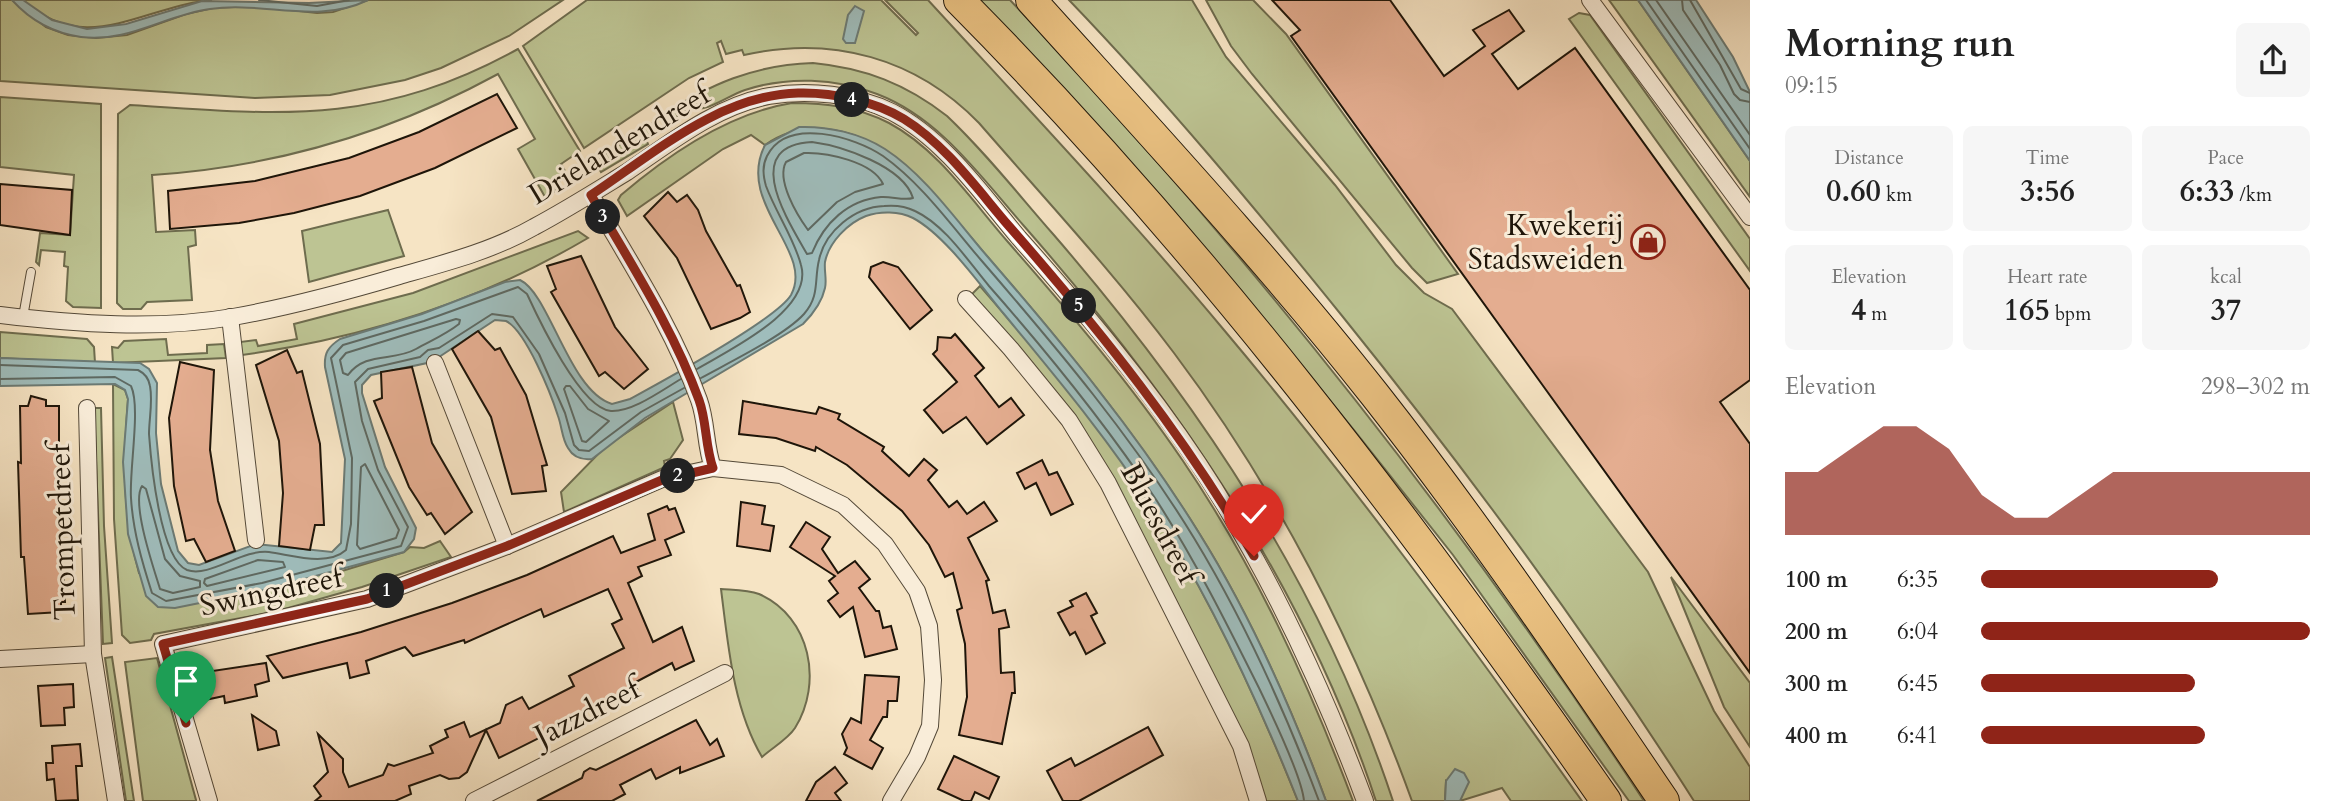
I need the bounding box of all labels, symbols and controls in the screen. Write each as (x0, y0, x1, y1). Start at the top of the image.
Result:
text: Morning run (1785, 18, 2015, 70)
button: share (2236, 23, 2310, 97)
text: 09:15 (1785, 70, 1838, 101)
street label: Drielandendreef (521, 72, 722, 215)
pin: 4 (834, 82, 870, 118)
text: 4 (847, 86, 856, 112)
text: Distance (1834, 145, 1904, 171)
text: Time (2026, 145, 2069, 171)
text: Pace (2207, 145, 2244, 171)
text: 0.60 (1826, 171, 1881, 212)
text: 3:56 (2020, 171, 2075, 212)
text: 6:33 (2180, 171, 2234, 212)
text: km (1881, 182, 1912, 208)
text: /km (2234, 182, 2272, 208)
pin: 3 (586, 200, 620, 234)
text: 3 (598, 203, 607, 229)
place label: Kwekerij Stadsweiden (1468, 205, 1624, 280)
shop icon: Kwekerij Stadsweiden (1629, 223, 1667, 261)
text: Elevation (1831, 264, 1907, 290)
text: Heart rate (2007, 264, 2088, 290)
text: kcal (2210, 264, 2242, 290)
pin: 5 (1062, 288, 1096, 324)
text: 4 (1851, 290, 1866, 331)
text: 165 (2004, 290, 2050, 331)
text: 37 (2210, 290, 2241, 331)
text: 5 (1074, 292, 1083, 318)
text: m (1866, 301, 1887, 327)
text: bpm (2050, 301, 2091, 327)
text: Elevation (1785, 371, 1876, 402)
text: 298–302 m (2201, 371, 2310, 402)
street label: Trompetdreef (39, 438, 86, 621)
street label: Bluesdreef (1111, 456, 1211, 595)
pin: 2 (660, 458, 696, 494)
text: 2 (673, 462, 682, 488)
pin (1224, 484, 1284, 556)
icon: check (1235, 495, 1273, 533)
street label: Swingdreef (196, 555, 351, 627)
text: 100 m (1785, 564, 1848, 595)
text: 6:35 (1897, 564, 1938, 595)
pin: 1 (370, 574, 404, 608)
text: 1 (382, 577, 391, 603)
text: 200 m (1785, 616, 1848, 647)
text: 6:04 (1897, 616, 1938, 647)
pin (156, 651, 216, 723)
icon: arrive (167, 662, 205, 700)
street label: Jazzdreef (524, 666, 651, 758)
text: 300 m (1785, 668, 1848, 699)
text: 6:45 (1897, 668, 1938, 699)
text: 400 m (1785, 720, 1848, 751)
text: 6:41 (1897, 720, 1938, 751)

